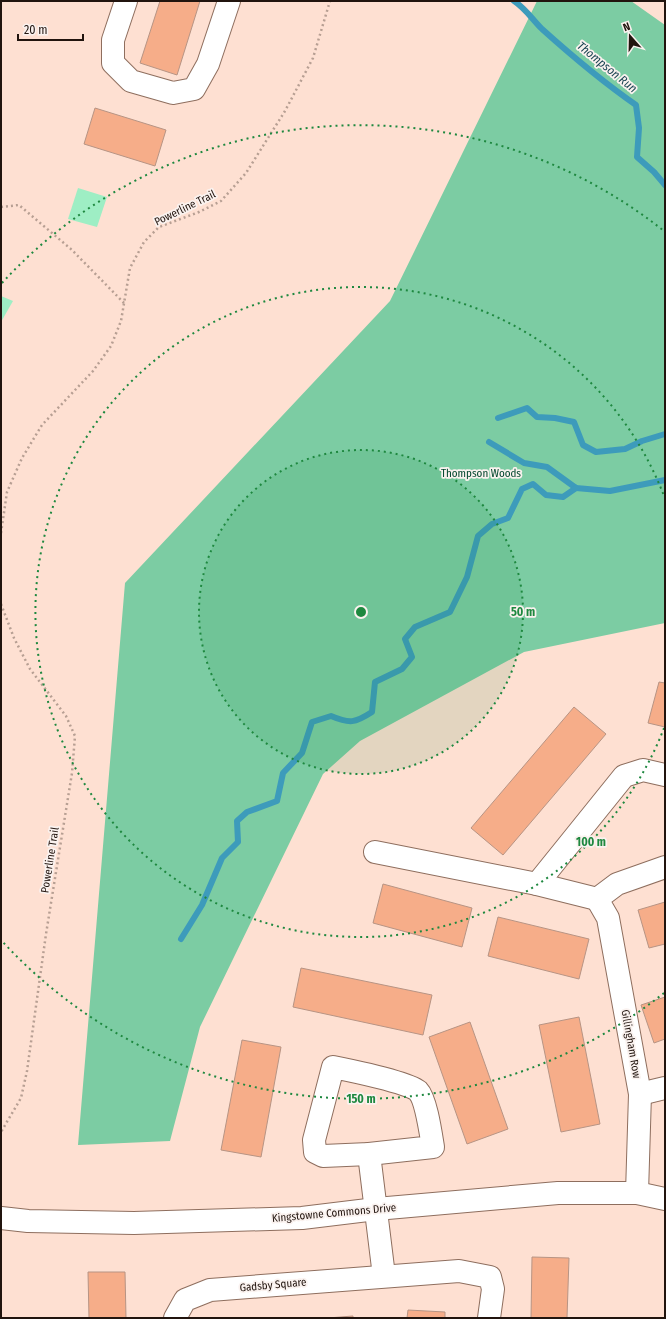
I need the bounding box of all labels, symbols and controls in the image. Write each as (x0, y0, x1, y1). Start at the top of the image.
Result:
scale bar (18, 16, 83, 42)
north arrow (610, 16, 650, 56)
text: N (621, 20, 632, 34)
text: 20 m (24, 23, 48, 37)
water label: Thompson Run (574, 39, 640, 95)
street label: Powerline Trail (152, 188, 218, 228)
park label: Thompson Woods (441, 467, 521, 480)
centre of rings (354, 605, 368, 619)
text: 50 m (511, 605, 535, 619)
street label: Powerline Trail (38, 826, 62, 894)
text: 100 m (576, 835, 606, 849)
street label: Gillingham Row (619, 1009, 643, 1079)
text: 150 m (346, 1092, 376, 1106)
street label: Kingstowne Commons Drive (271, 1201, 397, 1225)
street label: Gadsby Square (239, 1276, 307, 1294)

